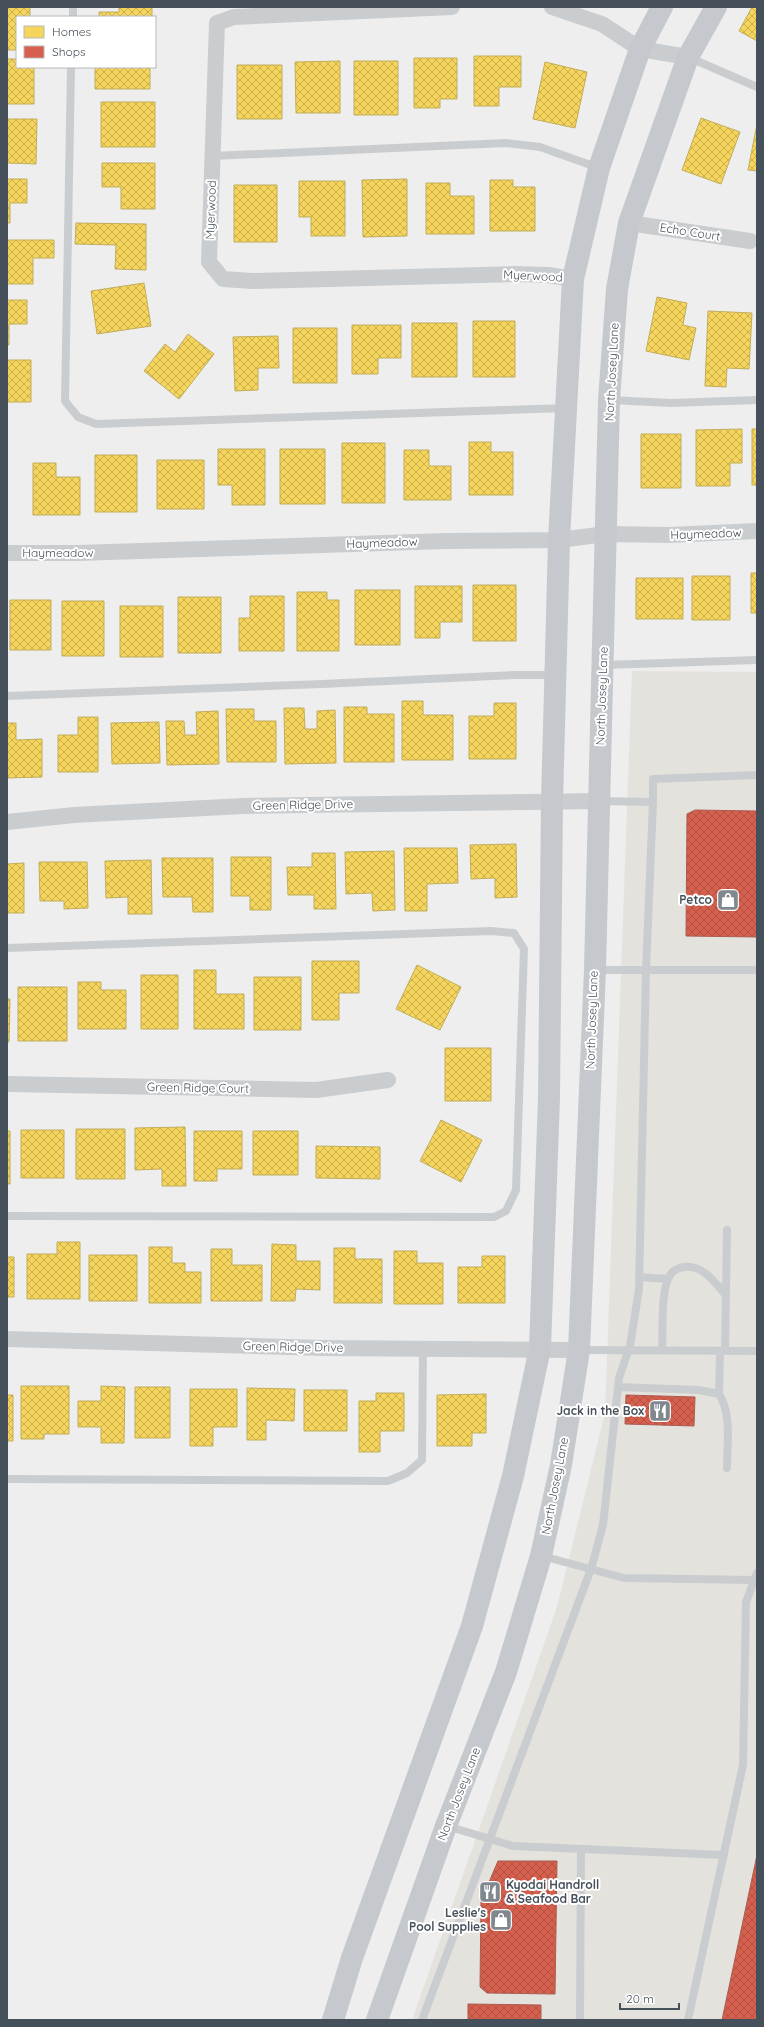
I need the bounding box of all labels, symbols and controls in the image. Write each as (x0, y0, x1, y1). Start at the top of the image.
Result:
legend (16, 16, 156, 68)
text: Homes (52, 24, 92, 39)
text: Shops (52, 44, 86, 59)
street label: Myerwood (202, 180, 219, 240)
street label: Echo Court (659, 219, 721, 244)
street label: Myerwood (503, 266, 563, 285)
street label: North Josey Lane (601, 322, 622, 422)
street label: Haymeadow (670, 525, 742, 542)
street label: Haymeadow (346, 534, 418, 551)
street label: Haymeadow (22, 545, 94, 560)
street label: North Josey Lane (592, 646, 611, 746)
street label: Green Ridge Drive (253, 796, 354, 813)
shop icon: Petco (715, 887, 741, 913)
place label: Petco (679, 892, 713, 907)
street label: North Josey Lane (582, 970, 601, 1070)
street label: Green Ridge Court (147, 1079, 249, 1096)
street label: Green Ridge Drive (243, 1338, 344, 1355)
restaurant icon: Jack in the Box (647, 1398, 673, 1424)
place label: Jack in the Box (557, 1403, 644, 1418)
street label: North Josey Lane (538, 1436, 571, 1536)
street label: North Josey Lane (434, 1745, 483, 1843)
place label: Kyodai Handroll & Seafood Bar (506, 1877, 599, 1906)
restaurant icon: Kyodai Handroll & Seafood Bar (477, 1879, 503, 1905)
place label: Leslie's Pool Supplies (409, 1905, 486, 1934)
shop icon: Leslie's Pool Supplies (488, 1907, 514, 1933)
scale bar (620, 1985, 679, 2011)
text: 20 m (626, 1991, 654, 2006)

